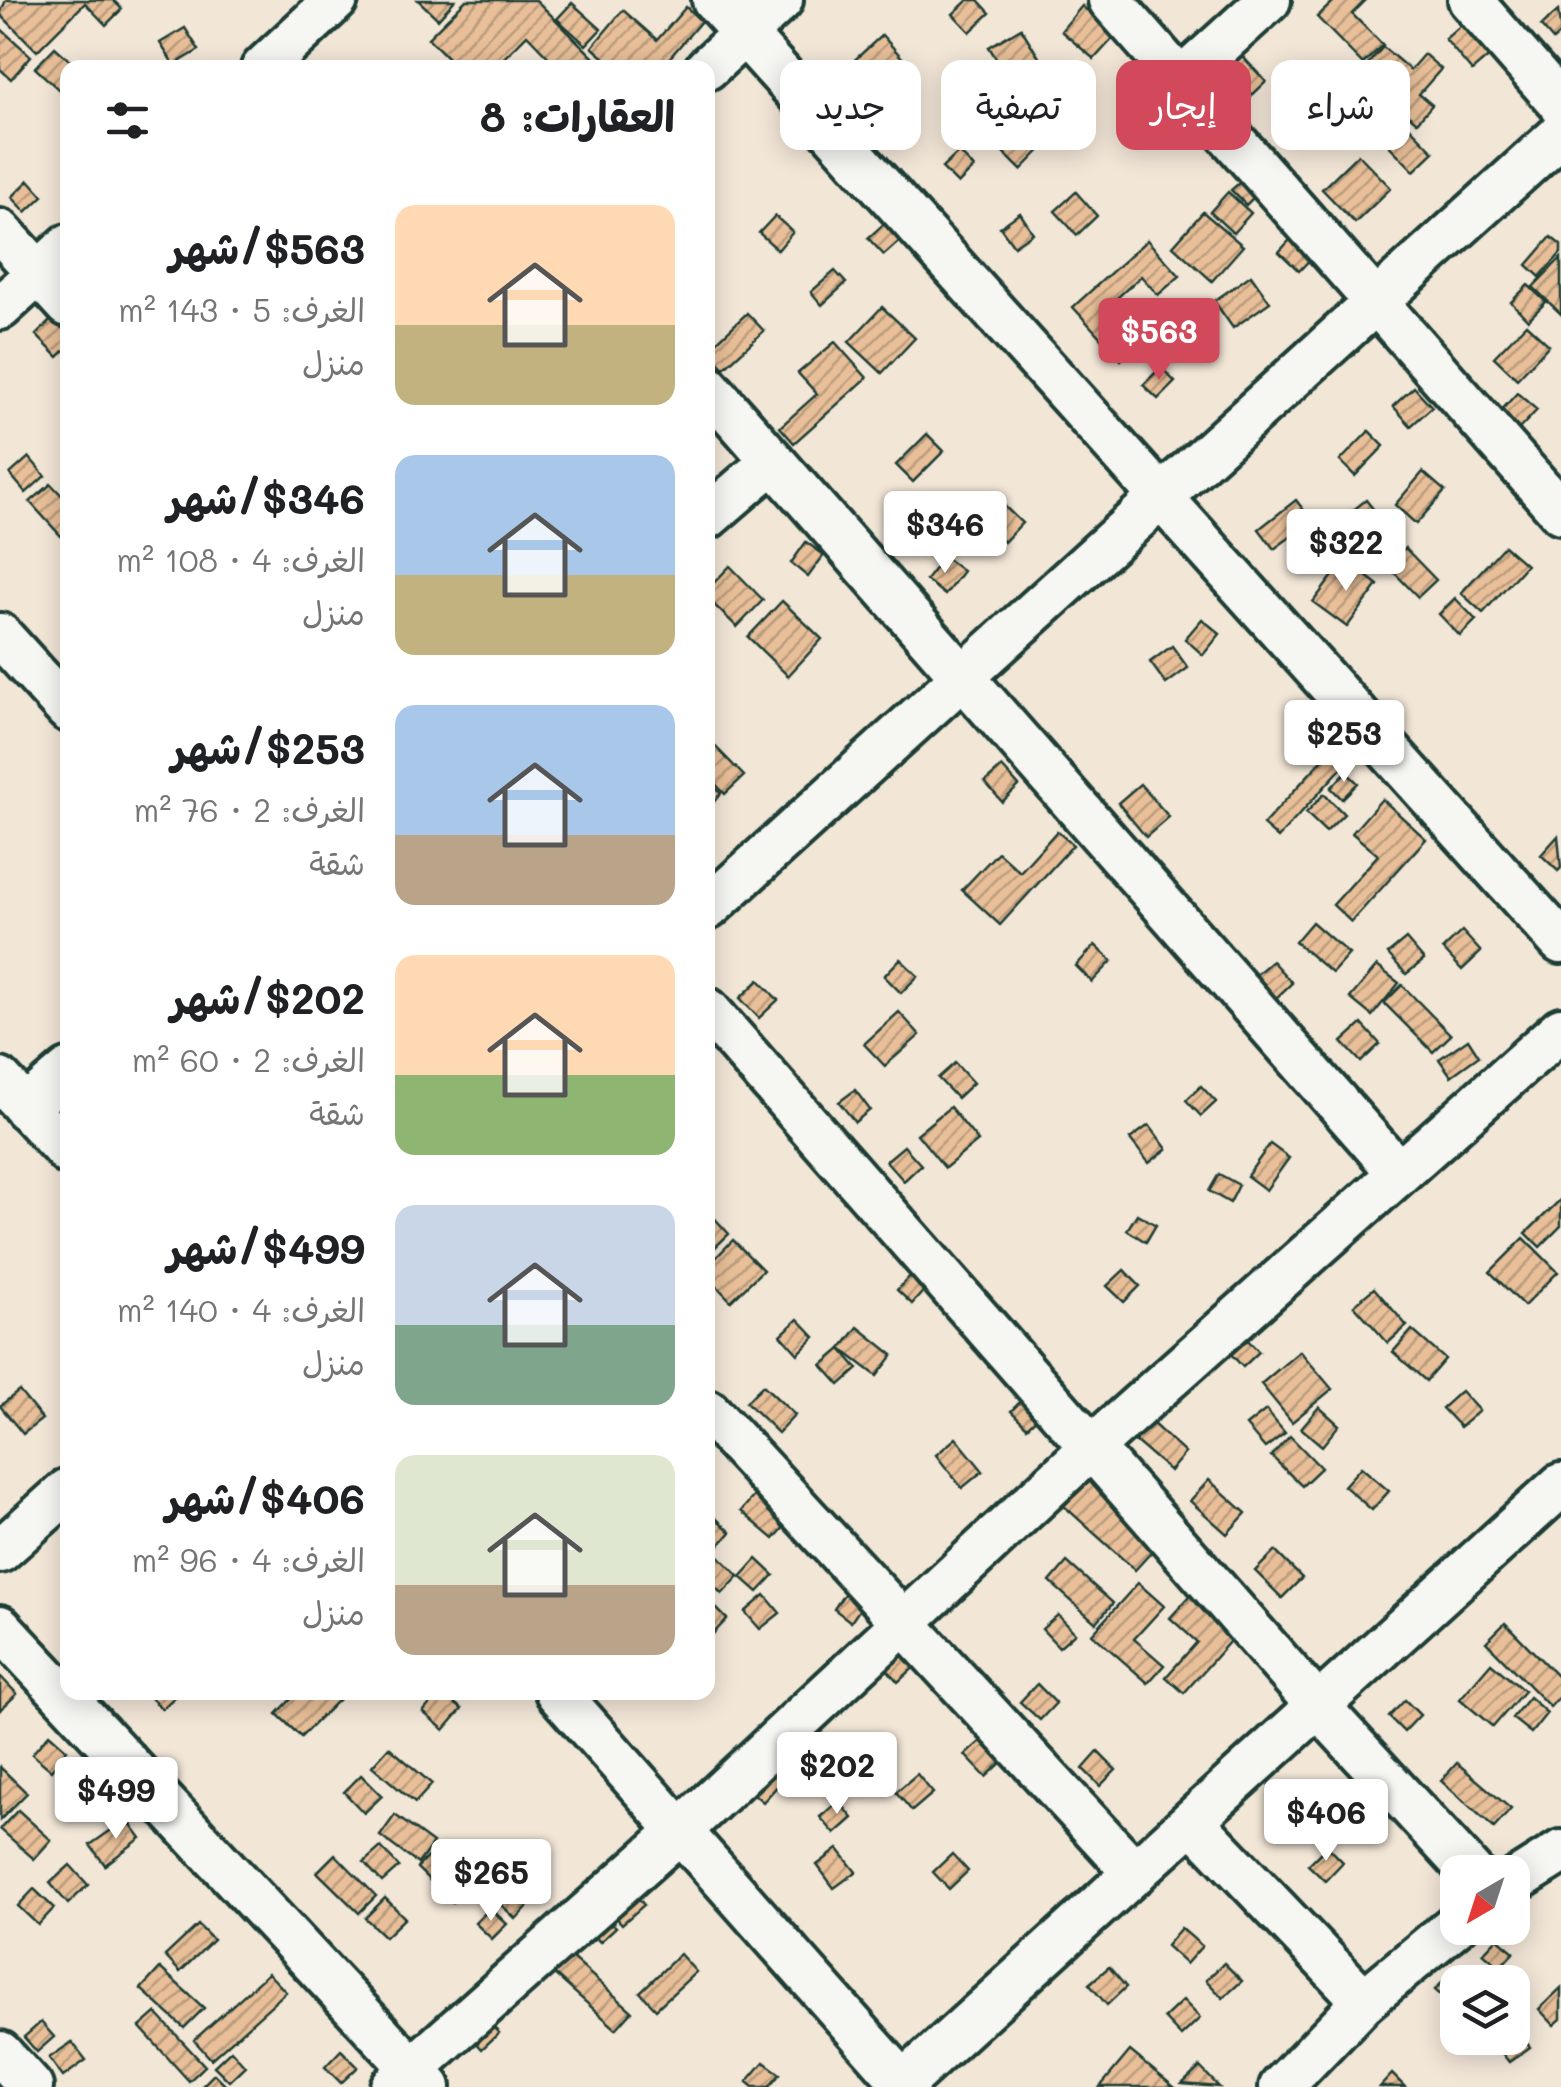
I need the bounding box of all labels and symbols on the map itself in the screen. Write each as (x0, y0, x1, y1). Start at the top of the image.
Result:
pin: $563 (1100, 298, 1218, 383)
pin: $346 (886, 491, 1004, 576)
pin: $322 (1287, 509, 1405, 594)
pin: $253 (1285, 700, 1403, 785)
pin: $202 (778, 1732, 896, 1817)
pin: $499 (57, 1757, 175, 1842)
pin: $406 (1267, 1779, 1385, 1864)
pin: $265 (432, 1839, 550, 1924)
north arrow (1440, 1855, 1530, 1945)

